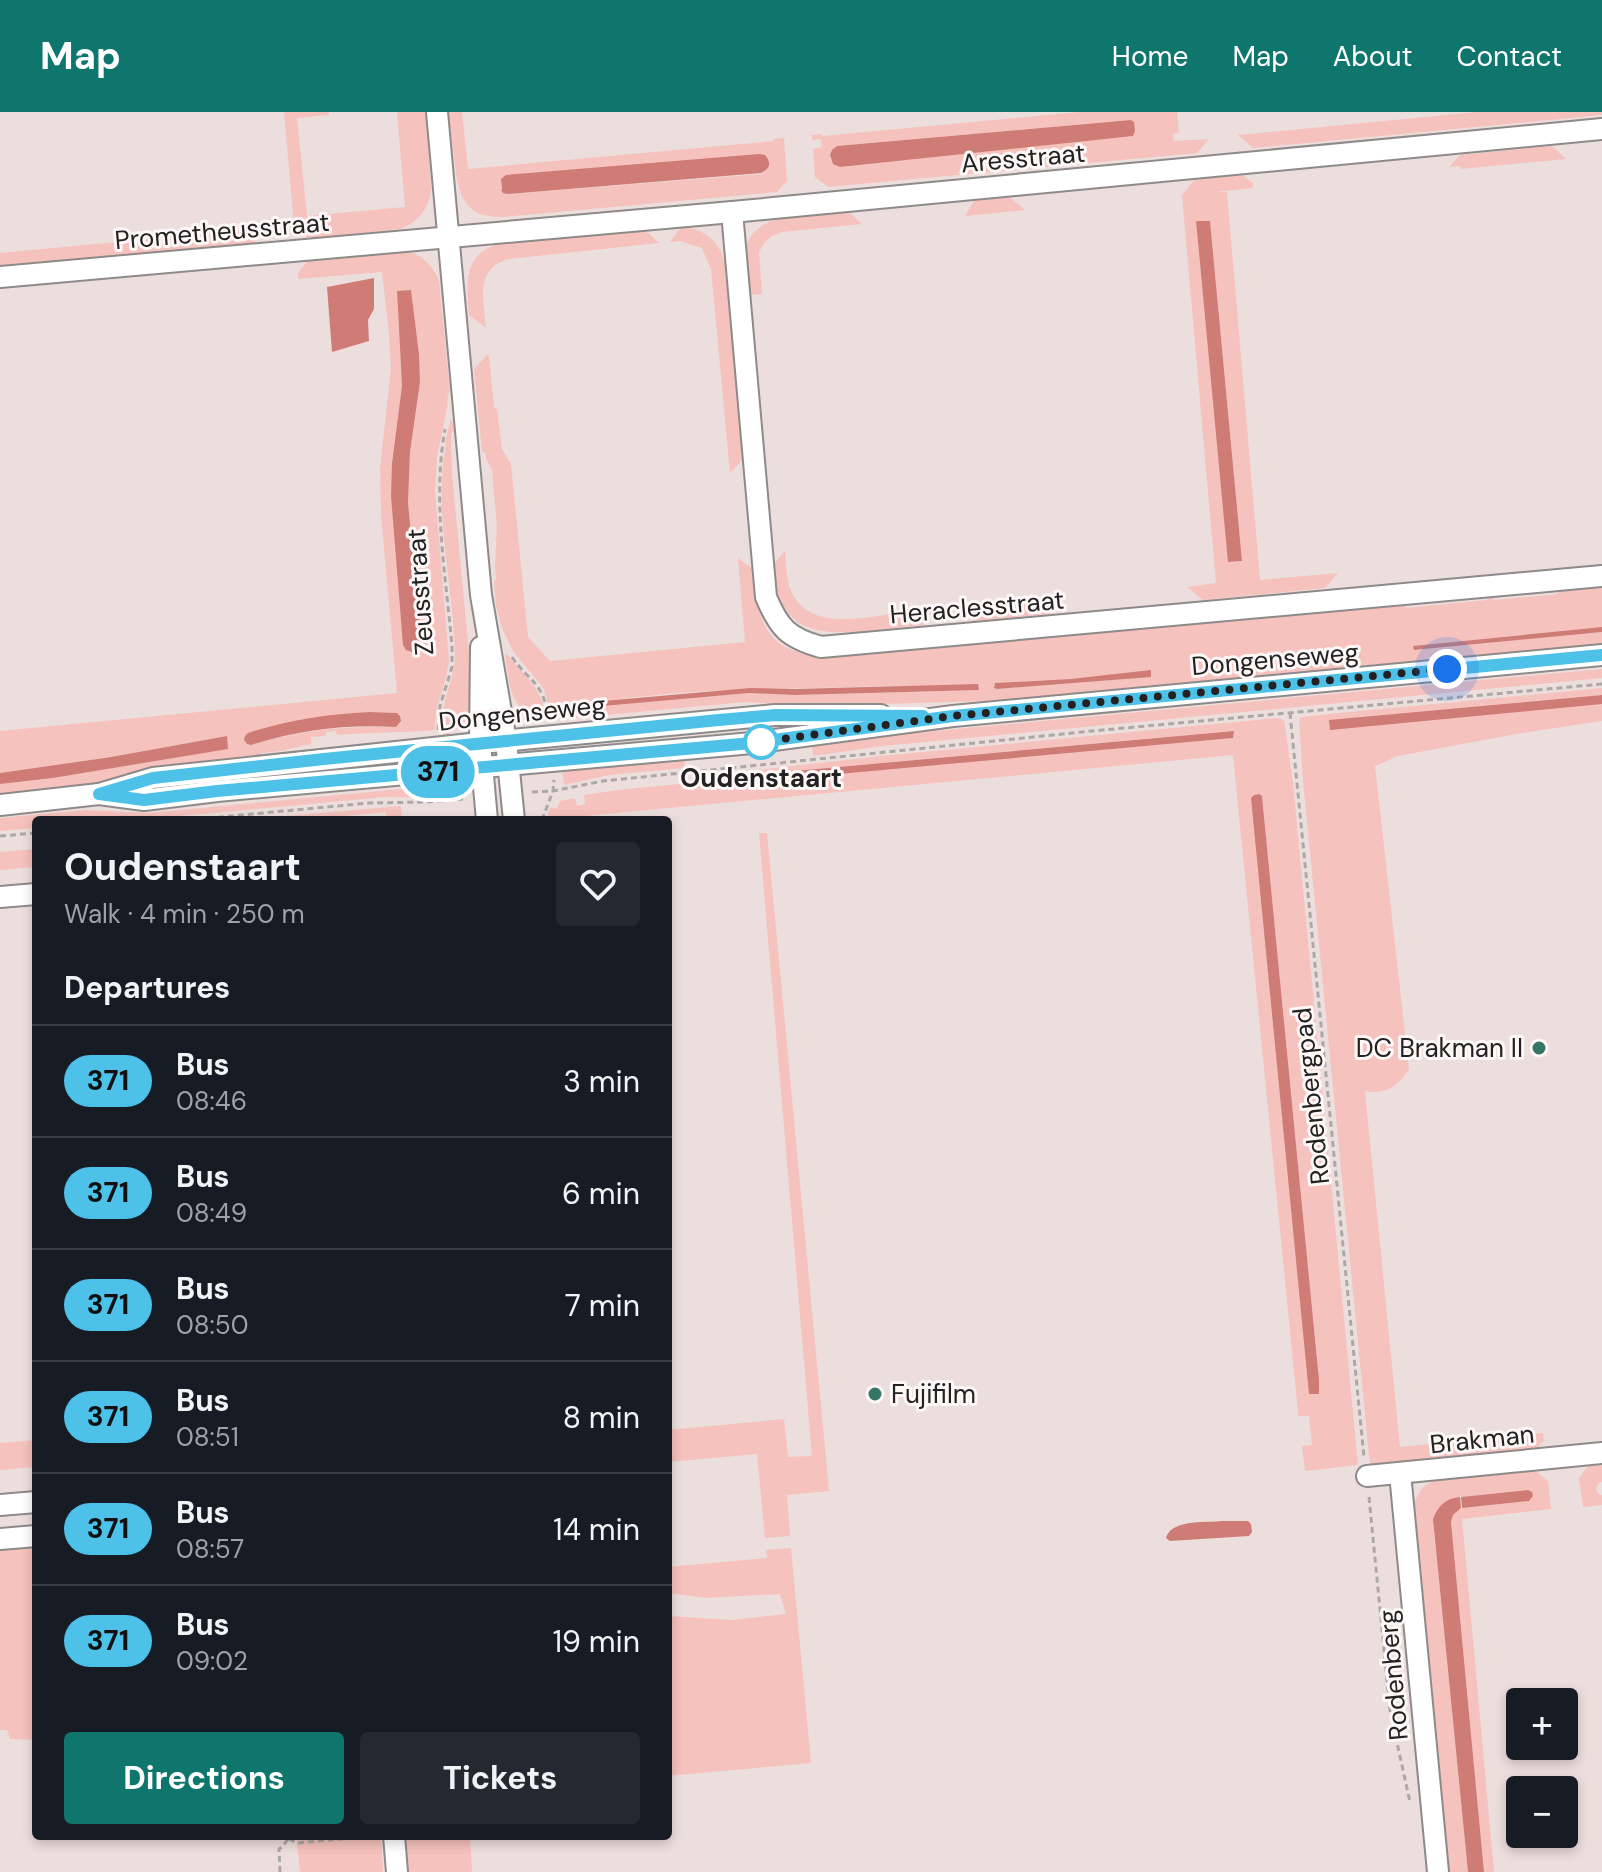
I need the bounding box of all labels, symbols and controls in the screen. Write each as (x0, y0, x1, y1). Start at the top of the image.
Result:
text: Map (40, 31, 121, 81)
text: Home (1112, 38, 1188, 75)
text: Map (1232, 38, 1289, 75)
text: About (1333, 38, 1412, 75)
text: Contact (1456, 38, 1562, 75)
street label: Aresstraat (959, 136, 1087, 180)
street label: Prometheusstraat (113, 205, 331, 257)
street label: Zeusstraat (399, 527, 441, 657)
street label: Heraclesstraat (888, 582, 1066, 632)
street label: Dongenseweg (1190, 635, 1360, 683)
your location (1427, 649, 1467, 689)
street label: Dongenseweg (437, 687, 607, 739)
marker: Oudenstaart (744, 725, 778, 759)
line badge: 371 (392, 746, 484, 798)
text: 371 (417, 753, 459, 790)
place label: Oudenstaart (680, 761, 842, 795)
text: Oudenstaart (64, 842, 301, 892)
button: heart (556, 842, 640, 926)
text: Walk · 4 min · 250 m (64, 897, 305, 931)
text: Departures (64, 968, 230, 1007)
street label: Rodenbergpad (1285, 1006, 1337, 1186)
place label: DC Brakman II (1356, 1031, 1523, 1065)
marker: DC Brakman II (1530, 1039, 1548, 1057)
text: Bus (176, 1045, 230, 1084)
text: 371 (87, 1062, 129, 1099)
text: 3 min (563, 1062, 640, 1101)
text: 08:46 (176, 1084, 247, 1118)
text: Bus (176, 1157, 230, 1196)
text: 371 (87, 1174, 129, 1211)
text: 6 min (562, 1174, 640, 1213)
text: 08:49 (176, 1196, 247, 1230)
text: Bus (176, 1269, 230, 1308)
text: 371 (87, 1286, 129, 1323)
text: 7 min (565, 1286, 640, 1325)
text: 08:50 (176, 1308, 249, 1342)
place label: Fujifilm (891, 1377, 976, 1411)
text: Bus (176, 1381, 230, 1420)
marker: Fujifilm (866, 1385, 884, 1403)
text: 371 (87, 1398, 129, 1435)
text: 8 min (563, 1398, 640, 1437)
street label: Brakman (1428, 1417, 1536, 1461)
text: 08:51 (176, 1420, 239, 1454)
text: Bus (176, 1493, 230, 1532)
text: 371 (87, 1510, 129, 1547)
text: 14 min (553, 1510, 640, 1549)
text: 08:57 (176, 1532, 244, 1566)
text: Bus (176, 1605, 230, 1644)
street label: Rodenberg (1370, 1608, 1416, 1742)
text: 371 (87, 1622, 129, 1659)
text: 19 min (553, 1622, 640, 1661)
text: 09:02 (176, 1644, 248, 1678)
map controls (1506, 1688, 1578, 1848)
button: + (1506, 1688, 1578, 1760)
button: Directions (64, 1732, 344, 1824)
button: Tickets (360, 1732, 640, 1824)
button: − (1506, 1776, 1578, 1848)

